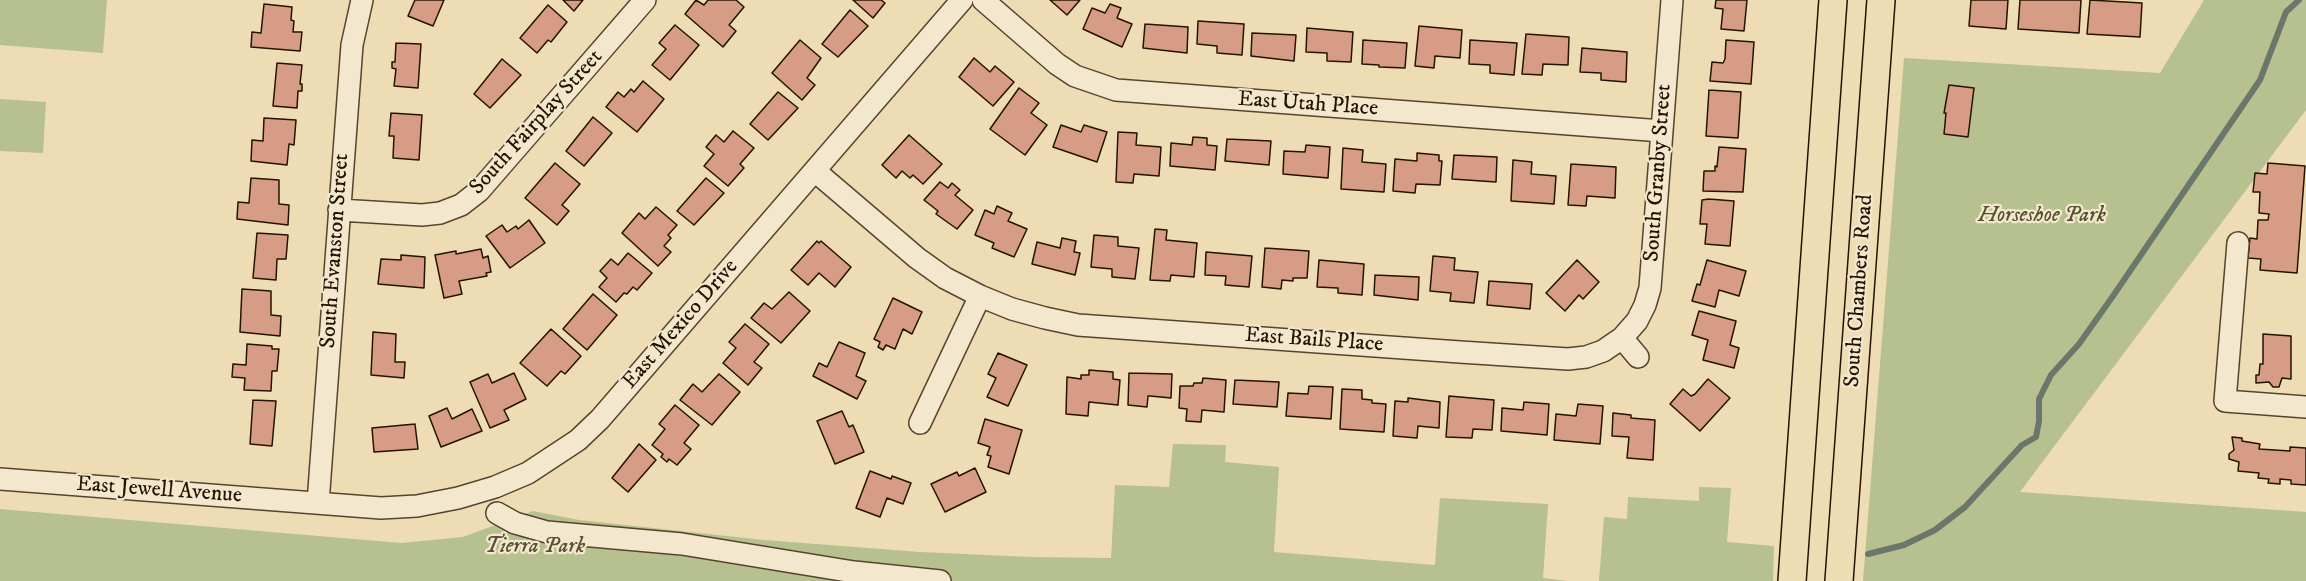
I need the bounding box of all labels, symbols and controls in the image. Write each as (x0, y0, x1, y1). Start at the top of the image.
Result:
street label: South Fairplay Street (465, 45, 609, 201)
street label: South Granby Street (1640, 83, 1678, 263)
street label: East Utah Place (1237, 87, 1379, 123)
street label: South Evanston Street (316, 153, 356, 349)
street label: South Chambers Road (1840, 194, 1880, 388)
park label: Horseshoe Park (1978, 203, 2106, 229)
street label: East Mexico Drive (617, 255, 745, 395)
street label: East Bails Place (1244, 323, 1384, 359)
street label: East Jewell Avenue (75, 472, 243, 510)
park label: Tierra Park (485, 534, 585, 560)

